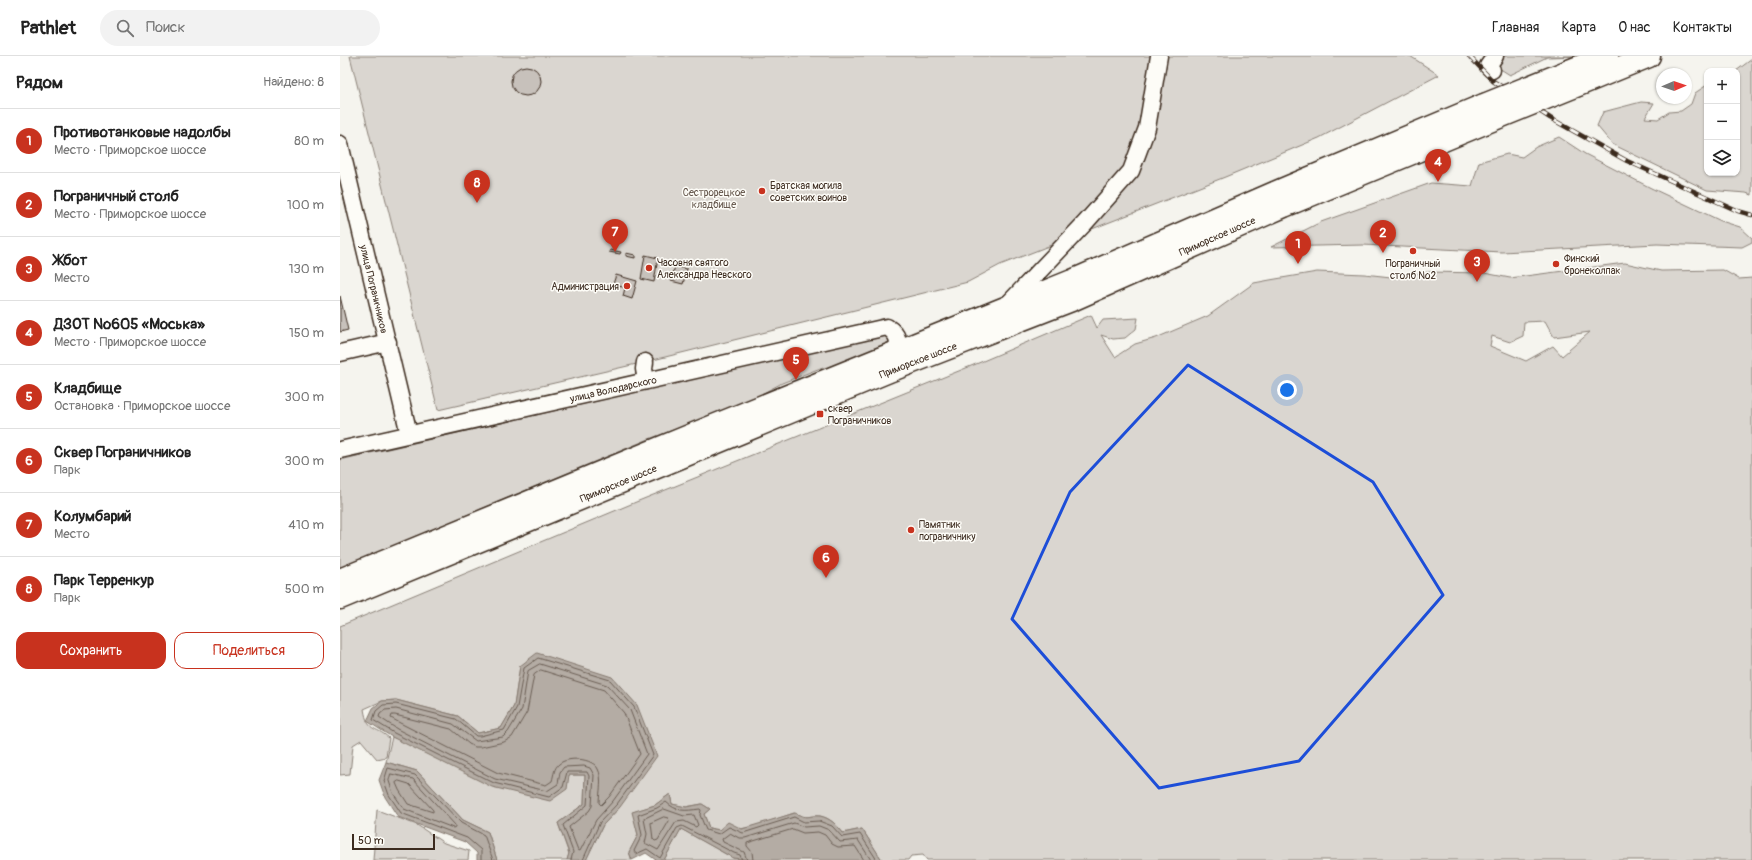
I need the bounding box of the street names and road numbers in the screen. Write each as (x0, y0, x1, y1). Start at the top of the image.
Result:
street label: Приморское шоссе (1177, 214, 1257, 259)
street label: улица Пограничников (357, 243, 390, 335)
street label: Приморское шоссе (878, 340, 959, 381)
street label: улица Володарского (568, 374, 659, 405)
street label: Приморское шоссе (578, 463, 659, 505)

